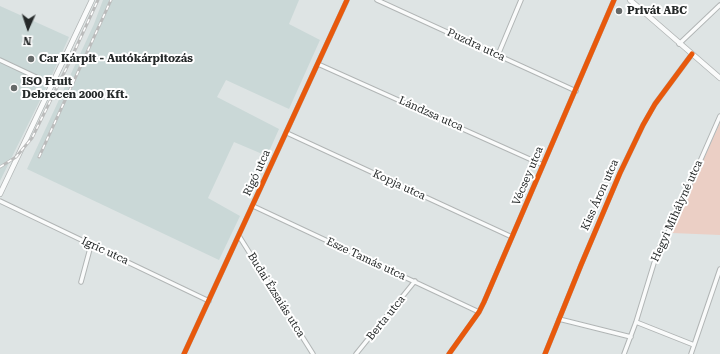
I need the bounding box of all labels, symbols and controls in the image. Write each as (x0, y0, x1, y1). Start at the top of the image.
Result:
place label: Privát ABC (627, 4, 687, 18)
marker: Privát ABC (614, 6, 624, 16)
north arrow (8, 8, 48, 48)
street label: Puzdra utca (445, 26, 507, 64)
text: N (23, 34, 32, 47)
place label: Car Kárpit - Autókárpitozás (39, 52, 193, 66)
marker: Car Kárpit - Autókárpitozás (26, 54, 36, 64)
place label: ISO Fruit Debrecen 2000 Kft. (22, 75, 128, 101)
marker: ISO Fruit Debrecen 2000 Kft. (9, 83, 19, 93)
street label: Lándzsa utca (397, 94, 465, 134)
street label: Vécsey utca (510, 145, 546, 207)
street label: Rigó utca (241, 148, 273, 198)
street label: Kiss Áron utca (578, 157, 622, 233)
street label: Hegyi Mihályné utca (649, 158, 705, 264)
street label: Kopja utca (371, 167, 427, 203)
street label: Igric utca (79, 234, 131, 268)
street label: Esze Tamás utca (324, 235, 408, 283)
street label: Budai Ézsaiás utca (245, 250, 307, 340)
street label: Berta utca (364, 293, 408, 343)

